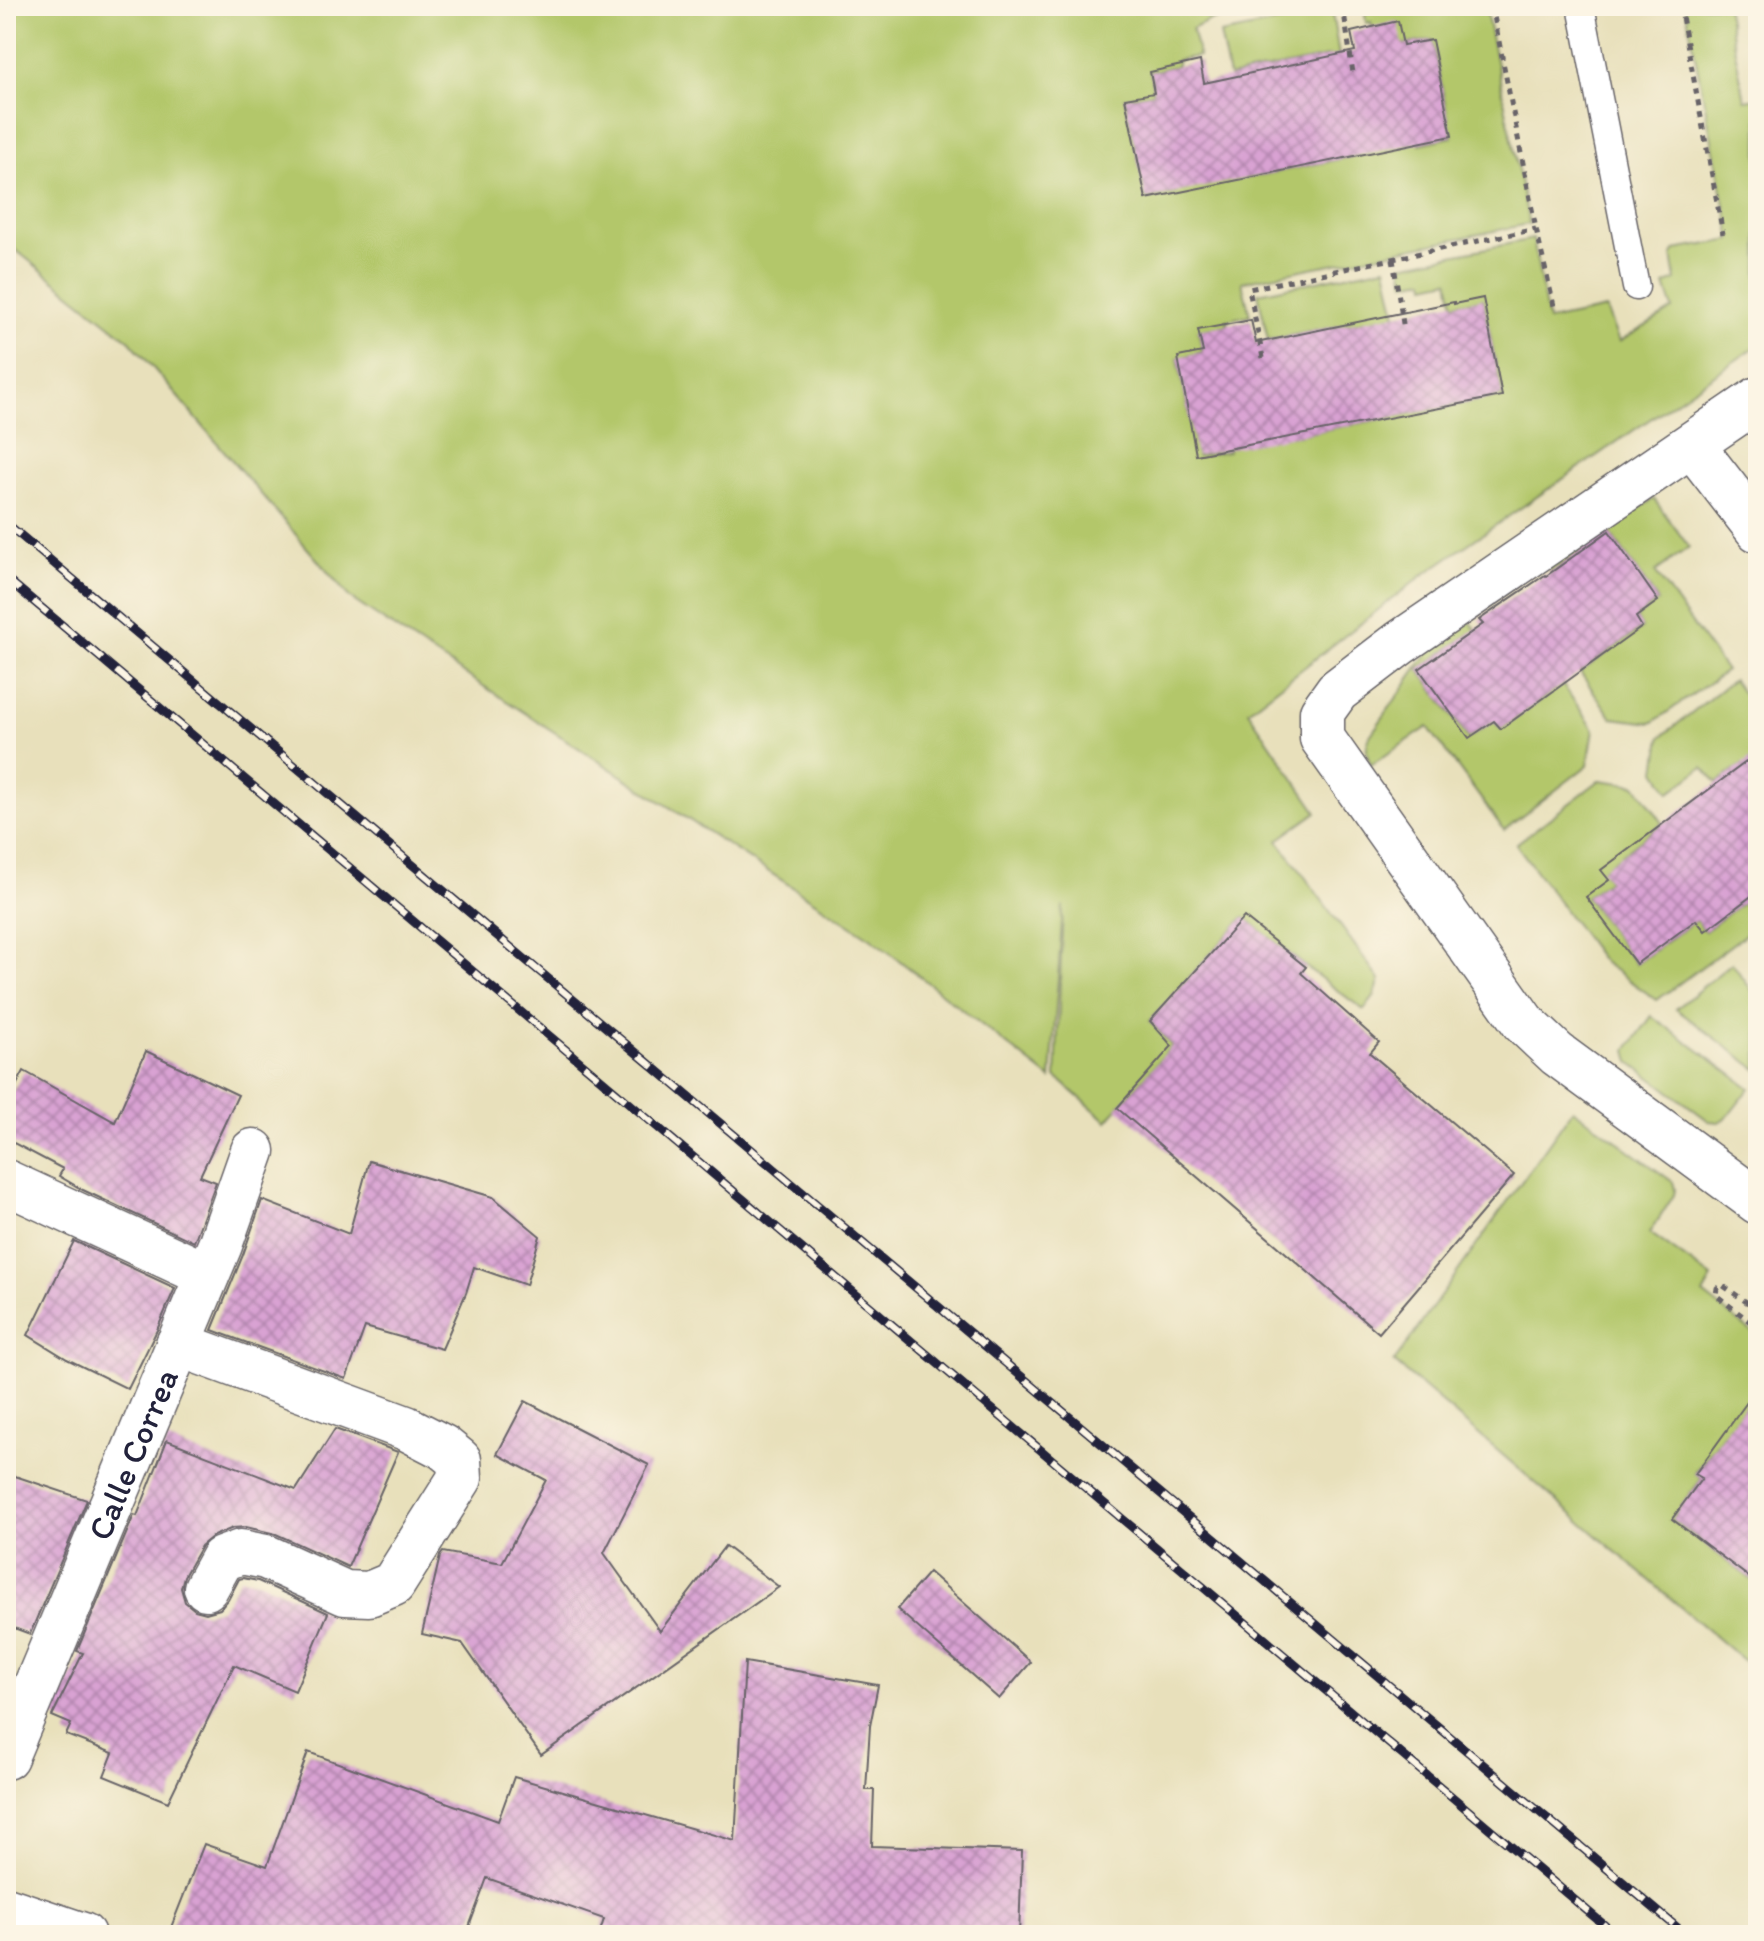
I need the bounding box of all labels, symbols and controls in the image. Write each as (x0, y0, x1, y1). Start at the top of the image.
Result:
street label: Calle Correa (79, 1363, 186, 1546)

